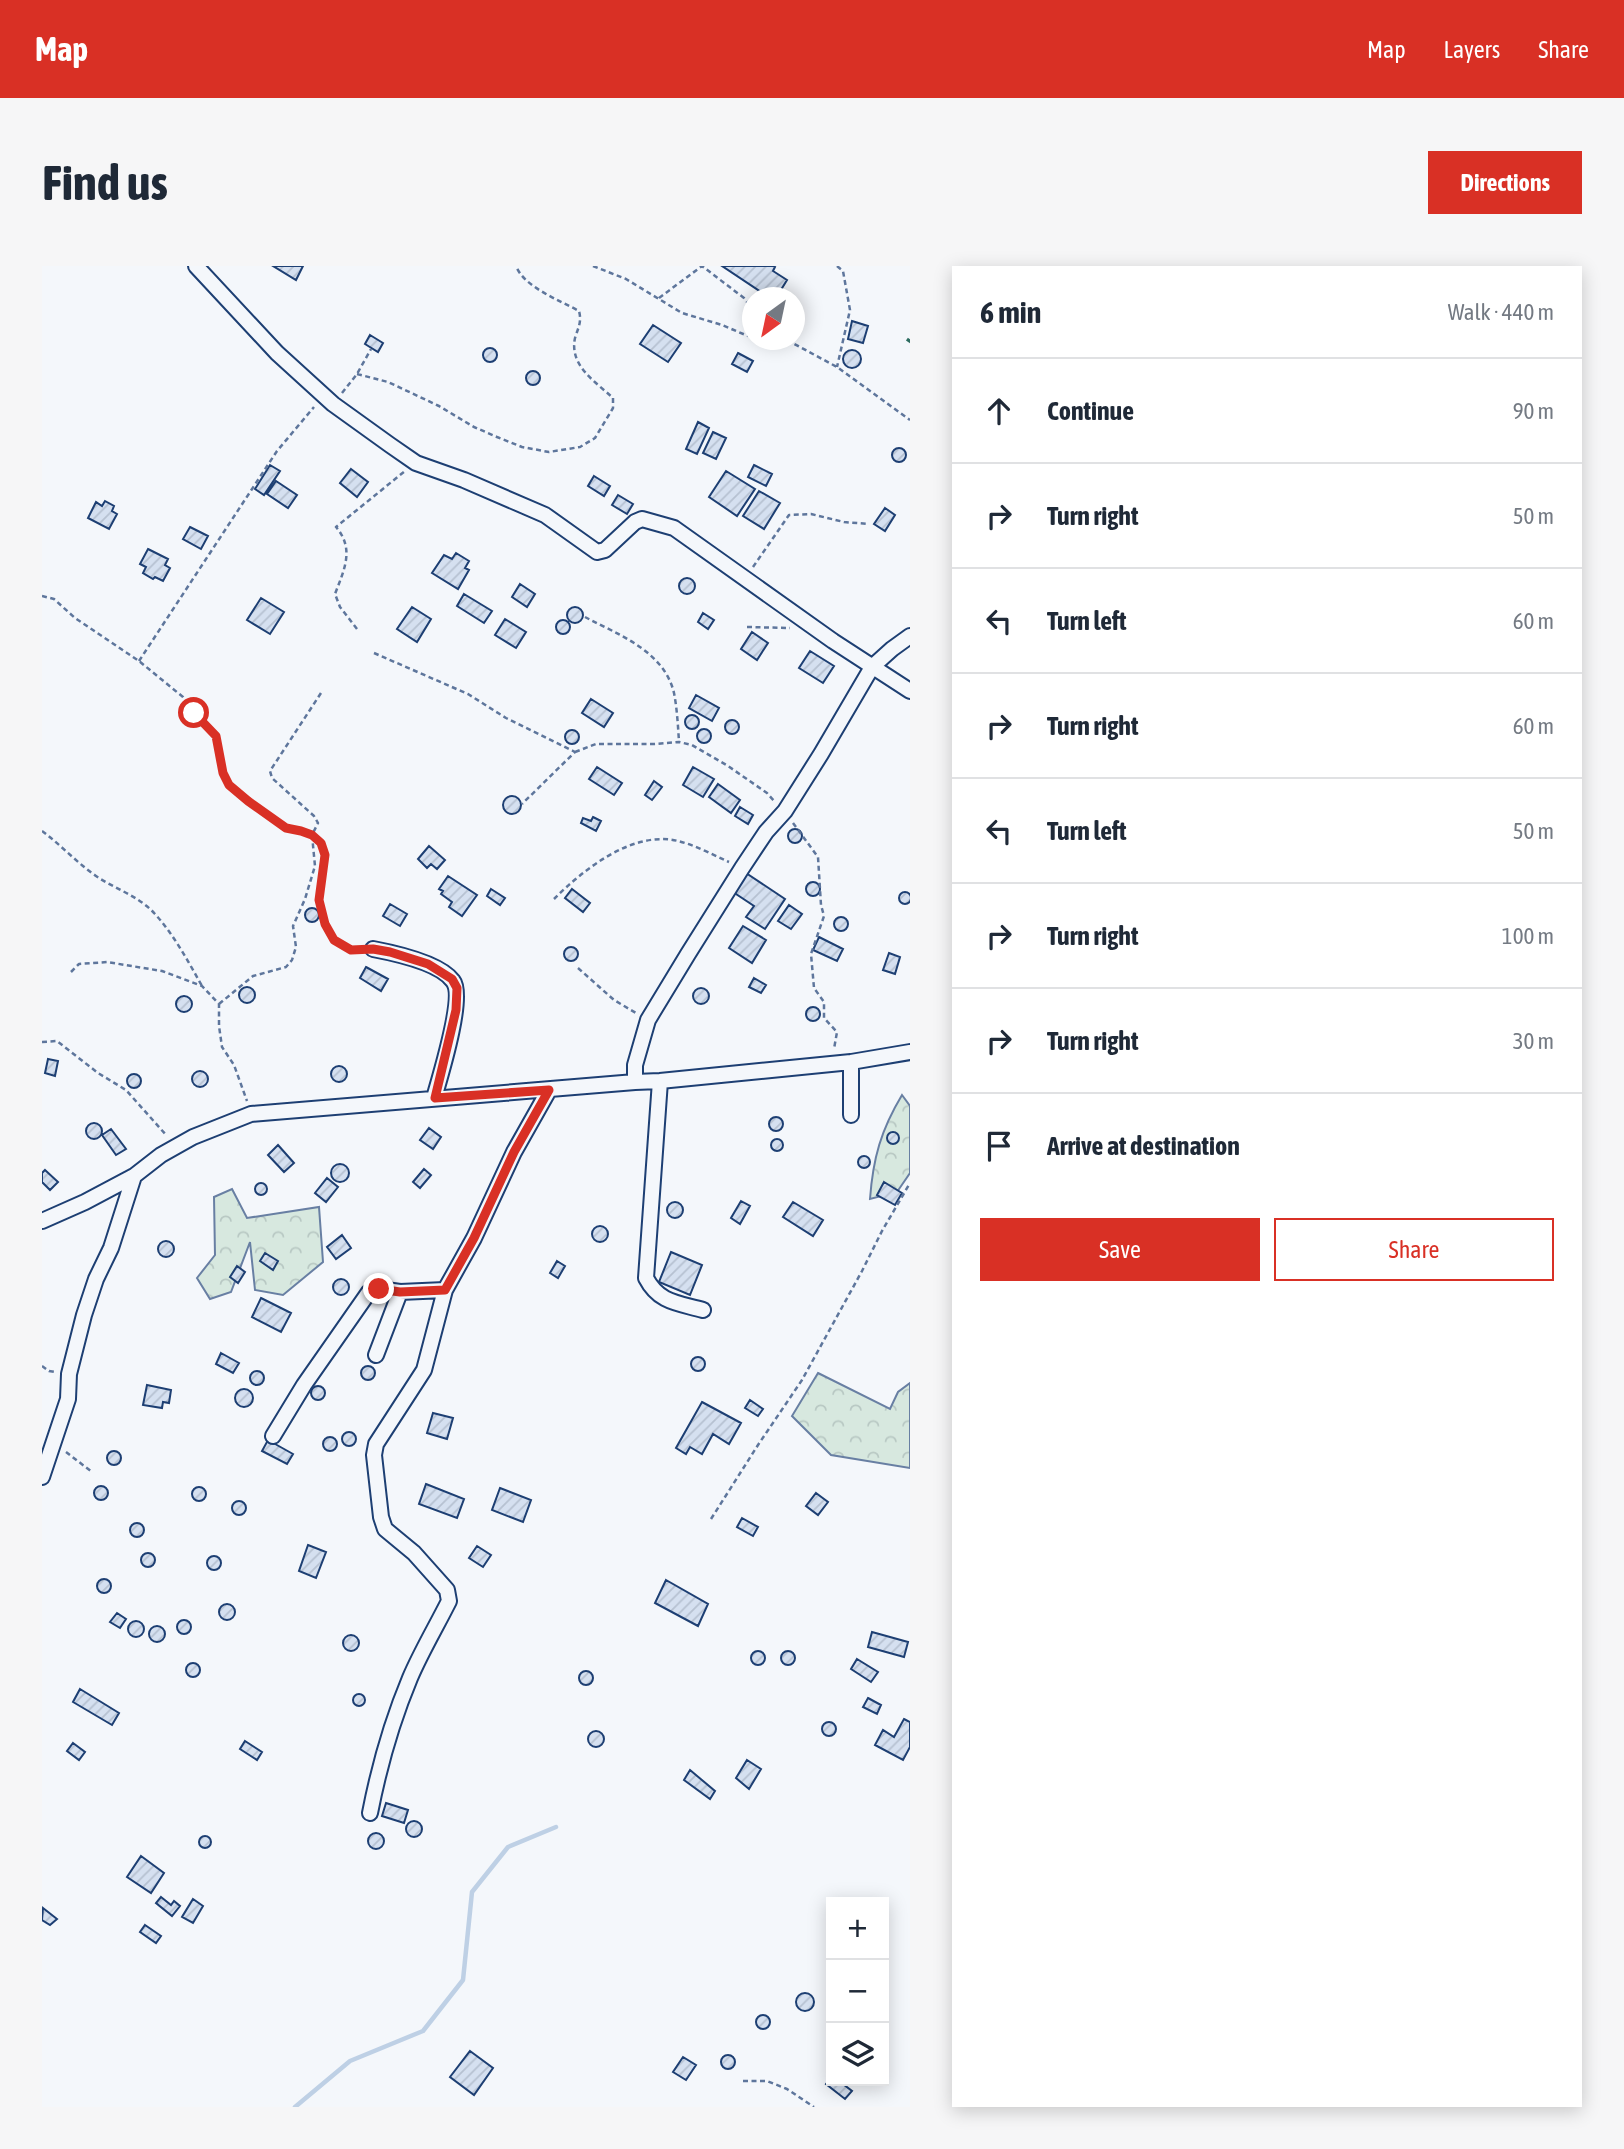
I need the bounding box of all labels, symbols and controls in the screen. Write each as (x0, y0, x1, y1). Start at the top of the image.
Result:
text: Map (35, 30, 88, 68)
text: Map (1367, 36, 1406, 63)
text: Layers (1444, 36, 1500, 63)
text: Share (1538, 36, 1589, 63)
button: Directions (1428, 151, 1582, 214)
text: Find us (42, 154, 168, 210)
north arrow (742, 287, 805, 350)
text: 6 min (980, 295, 1041, 329)
text: Walk · 440 m (1448, 299, 1554, 325)
icon: ahead (980, 392, 1018, 430)
text: Continue (1047, 396, 1134, 426)
text: 90 m (1513, 398, 1554, 424)
icon: right (980, 497, 1018, 535)
text: Turn right (1047, 501, 1138, 531)
text: 50 m (1513, 503, 1554, 529)
icon: left (980, 602, 1018, 640)
text: Turn left (1047, 606, 1127, 636)
text: 60 m (1513, 608, 1554, 634)
route start (178, 697, 209, 728)
icon: right (980, 707, 1018, 745)
text: Turn right (1047, 711, 1138, 741)
text: 60 m (1513, 713, 1554, 739)
icon: left (980, 812, 1018, 850)
text: Turn left (1047, 816, 1127, 846)
text: 50 m (1513, 818, 1554, 844)
icon: right (980, 917, 1018, 955)
text: Turn right (1047, 921, 1138, 951)
text: 100 m (1502, 923, 1554, 949)
icon: right (980, 1022, 1018, 1060)
text: Turn right (1047, 1026, 1138, 1056)
text: 30 m (1513, 1028, 1554, 1054)
icon: arrive (980, 1127, 1018, 1165)
text: Arrive at destination (1047, 1131, 1240, 1161)
button: Save (980, 1218, 1260, 1281)
button: Share (1274, 1218, 1554, 1281)
route end (363, 1273, 394, 1304)
map controls (826, 1897, 889, 2086)
button: + (826, 1897, 889, 1960)
button: − (826, 1960, 889, 2023)
button: layers (826, 2023, 889, 2086)

